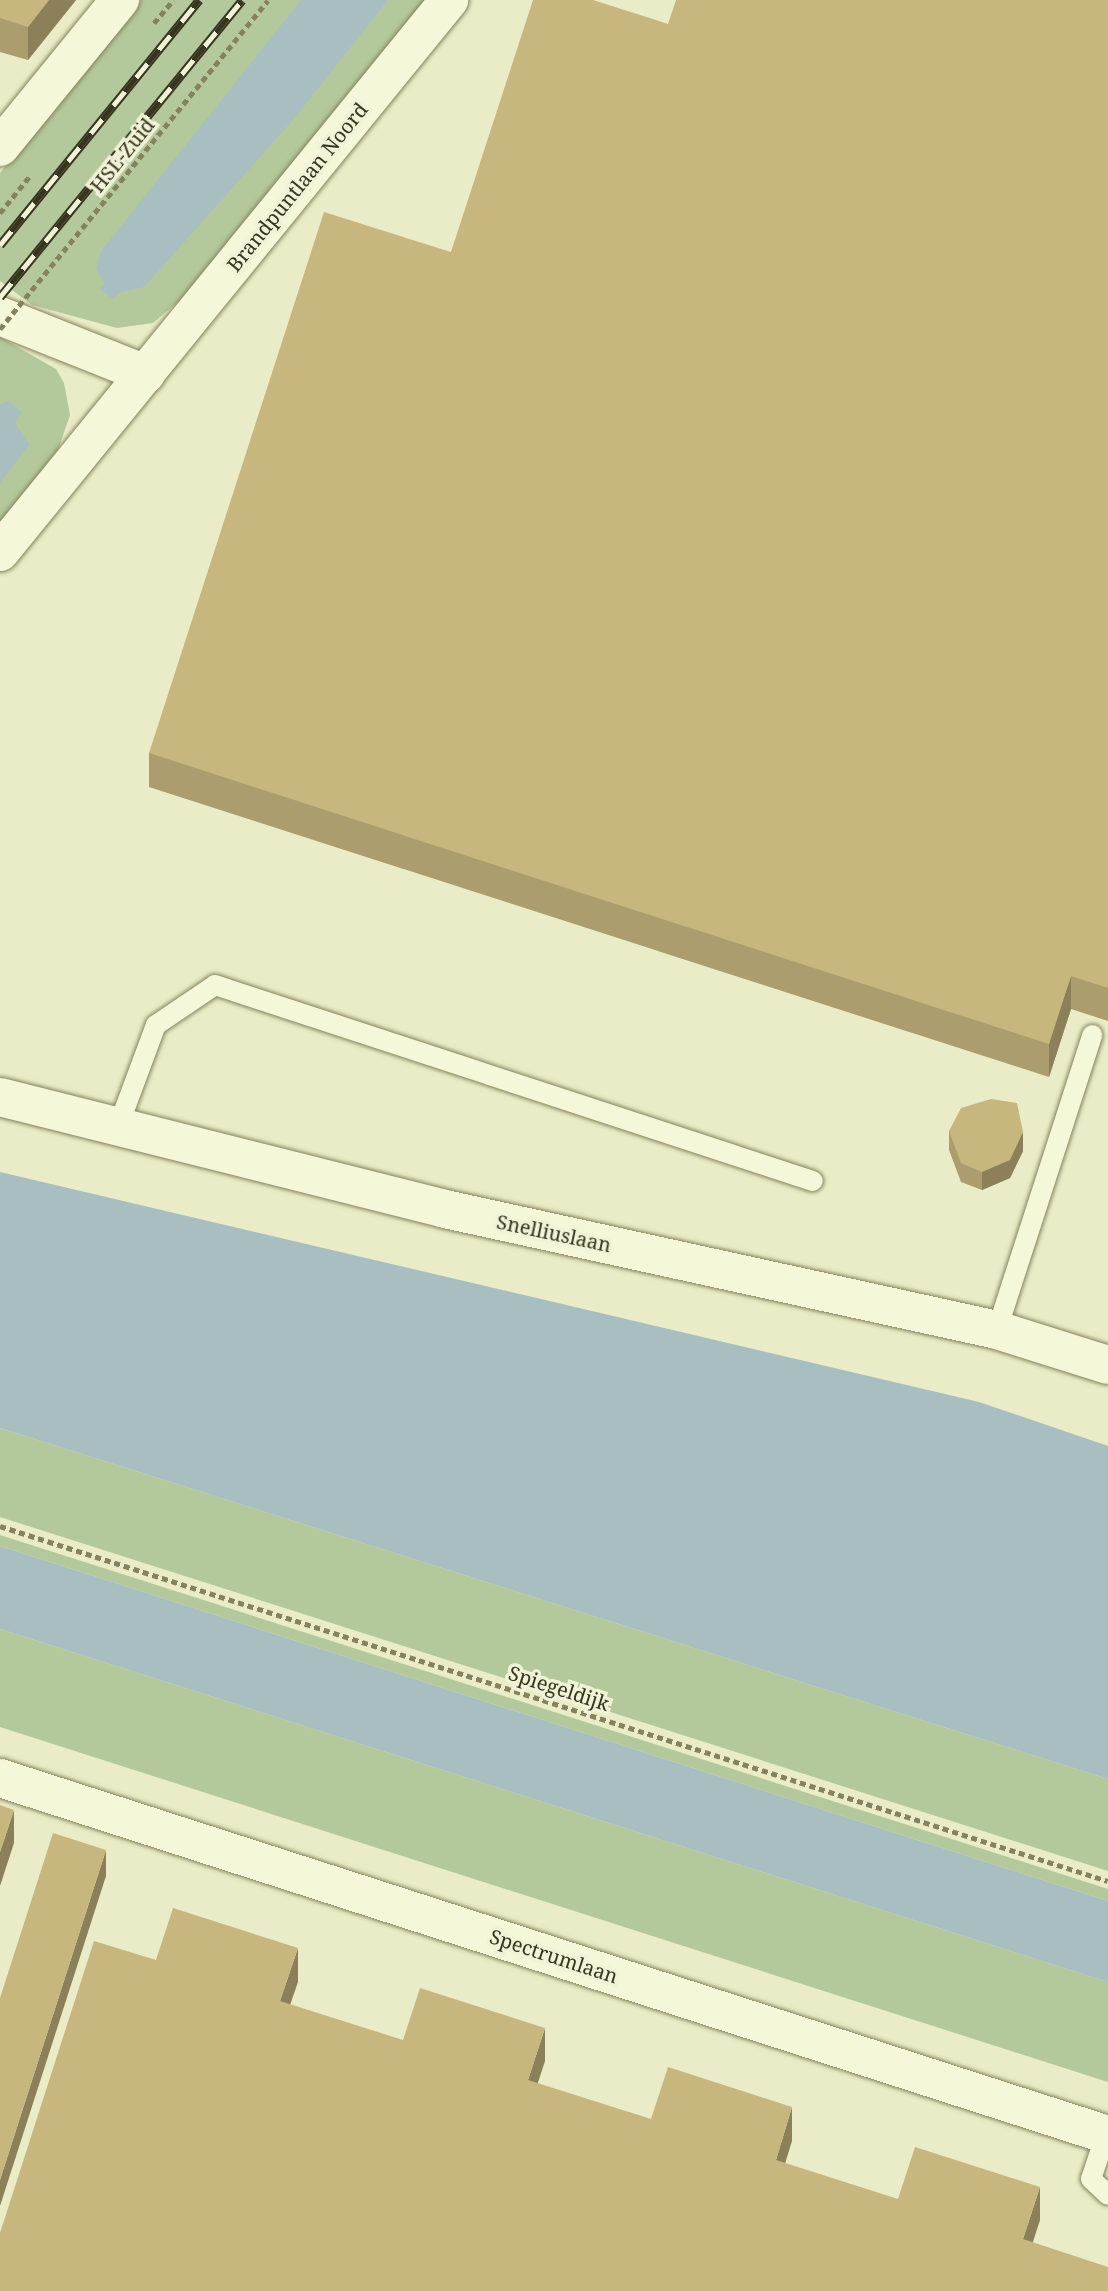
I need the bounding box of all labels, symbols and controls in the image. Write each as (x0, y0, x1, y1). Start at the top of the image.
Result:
street label: Brandpuntlaan Noord (221, 98, 373, 276)
street label: HSL-Zuid (85, 113, 159, 197)
street label: Snelliuslaan (494, 1209, 614, 1257)
street label: Spiegeldijk (506, 1660, 612, 1716)
street label: Spectrumlaan (487, 1924, 621, 1988)

